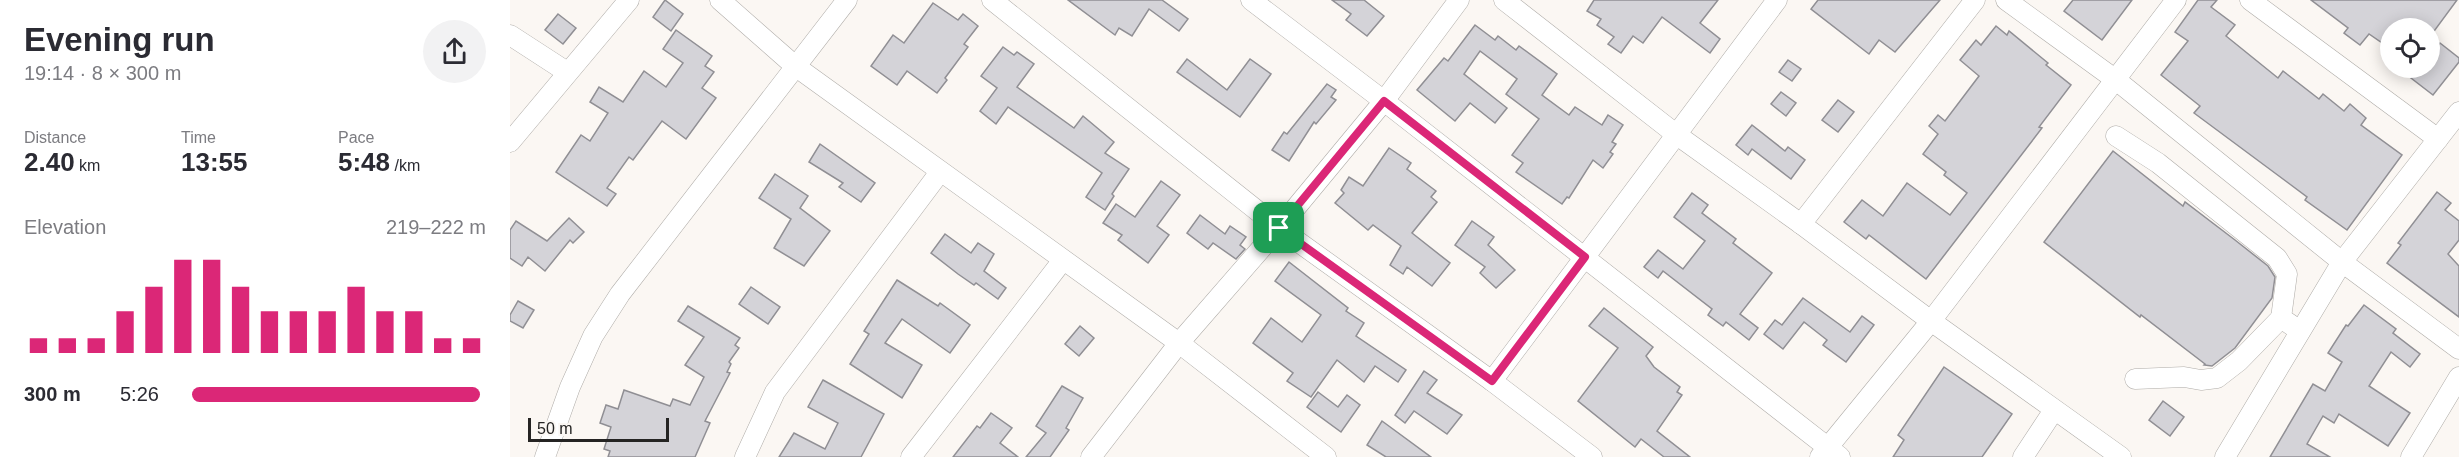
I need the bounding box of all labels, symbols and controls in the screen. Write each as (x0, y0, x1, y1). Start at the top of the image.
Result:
map controls (2380, 18, 2440, 78)
button: locate (2380, 18, 2440, 78)
button: share (423, 20, 486, 83)
text: Evening run (24, 21, 215, 58)
text: 19:14 · 8 × 300 m (24, 62, 181, 84)
text: Distance (24, 129, 86, 146)
text: Time (181, 129, 216, 146)
text: Pace (338, 129, 374, 146)
text: 2.40 (24, 147, 75, 177)
text: 13:55 (181, 147, 248, 177)
text: 5:48 (338, 147, 390, 177)
text: km (75, 157, 100, 174)
text: /km (390, 157, 420, 174)
pin (1253, 202, 1304, 253)
icon: arrive (1262, 211, 1295, 244)
text: Elevation (24, 216, 106, 238)
text: 219–222 m (386, 216, 486, 238)
text: 300 m (24, 383, 81, 405)
text: 5:26 (120, 383, 159, 405)
scale bar (528, 415, 669, 442)
text: 50 m (537, 420, 573, 437)

